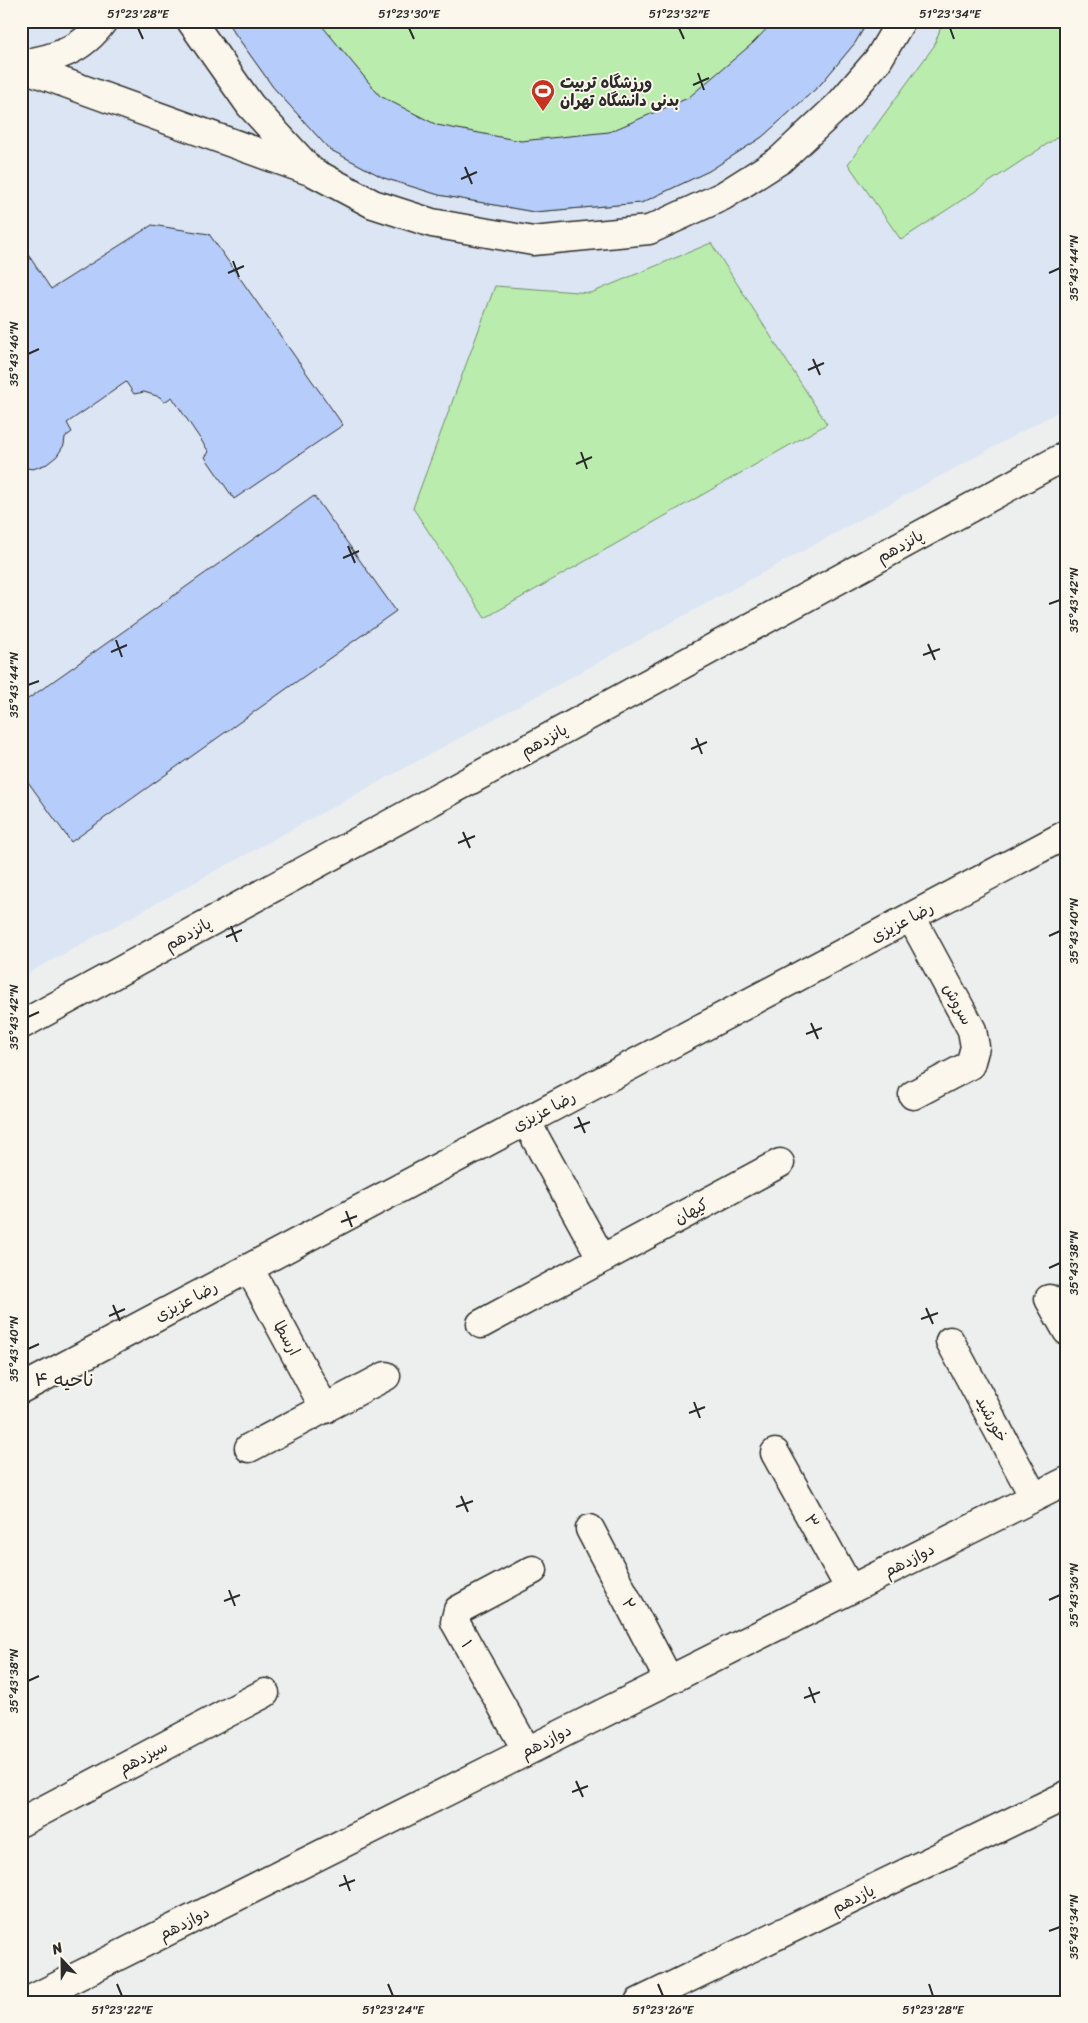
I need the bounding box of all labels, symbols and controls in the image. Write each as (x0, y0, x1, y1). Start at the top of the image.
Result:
text: 51°23'28"E (107, 3, 170, 25)
text: 51°23'30"E (378, 3, 441, 25)
text: 51°23'32"E (649, 3, 711, 25)
text: 51°23'34"E (919, 3, 982, 25)
place label: ورزشگاه تربیت بدنی دانشگاه تهران (560, 68, 679, 115)
sports icon: ورزشگاه تربیت بدنی دانشگاه تهران (530, 78, 556, 112)
text: 35°43'44"N (1063, 234, 1085, 301)
text: 35°43'46"N (3, 321, 25, 387)
street label: پانزدهم (871, 521, 929, 571)
text: 35°43'42"N (1063, 567, 1085, 633)
text: 35°43'44"N (3, 651, 25, 718)
street label: پانزدهم (515, 715, 573, 765)
street label: رضا عزیزی (865, 893, 939, 951)
text: 35°43'40"N (1063, 897, 1085, 964)
street label: پانزدهم (159, 909, 217, 959)
street label: سروش (935, 978, 981, 1030)
text: 35°43'42"N (3, 984, 25, 1050)
street label: رضا عزیزی (507, 1082, 581, 1140)
street label: کیهان (669, 1190, 714, 1232)
text: 35°43'38"N (1063, 1230, 1085, 1295)
street label: رضا عزیزی (149, 1272, 223, 1330)
text: 35°43'40"N (3, 1315, 25, 1382)
street label: ارسطا (265, 1315, 309, 1361)
district label: ناحیه ۴ (34, 1363, 94, 1396)
street label: خورشید (968, 1390, 1016, 1448)
street label: ۳ (796, 1508, 828, 1534)
street label: دوازدهم (878, 1535, 940, 1585)
text: 35°43'36"N (1063, 1562, 1085, 1627)
street label: ۲ (614, 1592, 644, 1616)
street label: ۱ (453, 1634, 481, 1654)
text: 35°43'38"N (3, 1648, 25, 1713)
street label: دوازدهم (515, 1716, 577, 1766)
street label: سیزدهم (113, 1732, 173, 1782)
street label: یازدهم (826, 1876, 880, 1922)
text: 35°43'34"N (1063, 1894, 1085, 1960)
street label: دوازدهم (153, 1898, 215, 1948)
text: N (47, 1935, 67, 1962)
north arrow (38, 1936, 88, 1986)
text: 51°23'22"E (91, 1999, 154, 2021)
text: 51°23'24"E (362, 1999, 425, 2021)
text: 51°23'26"E (633, 1999, 695, 2021)
text: 51°23'28"E (902, 1999, 965, 2021)

